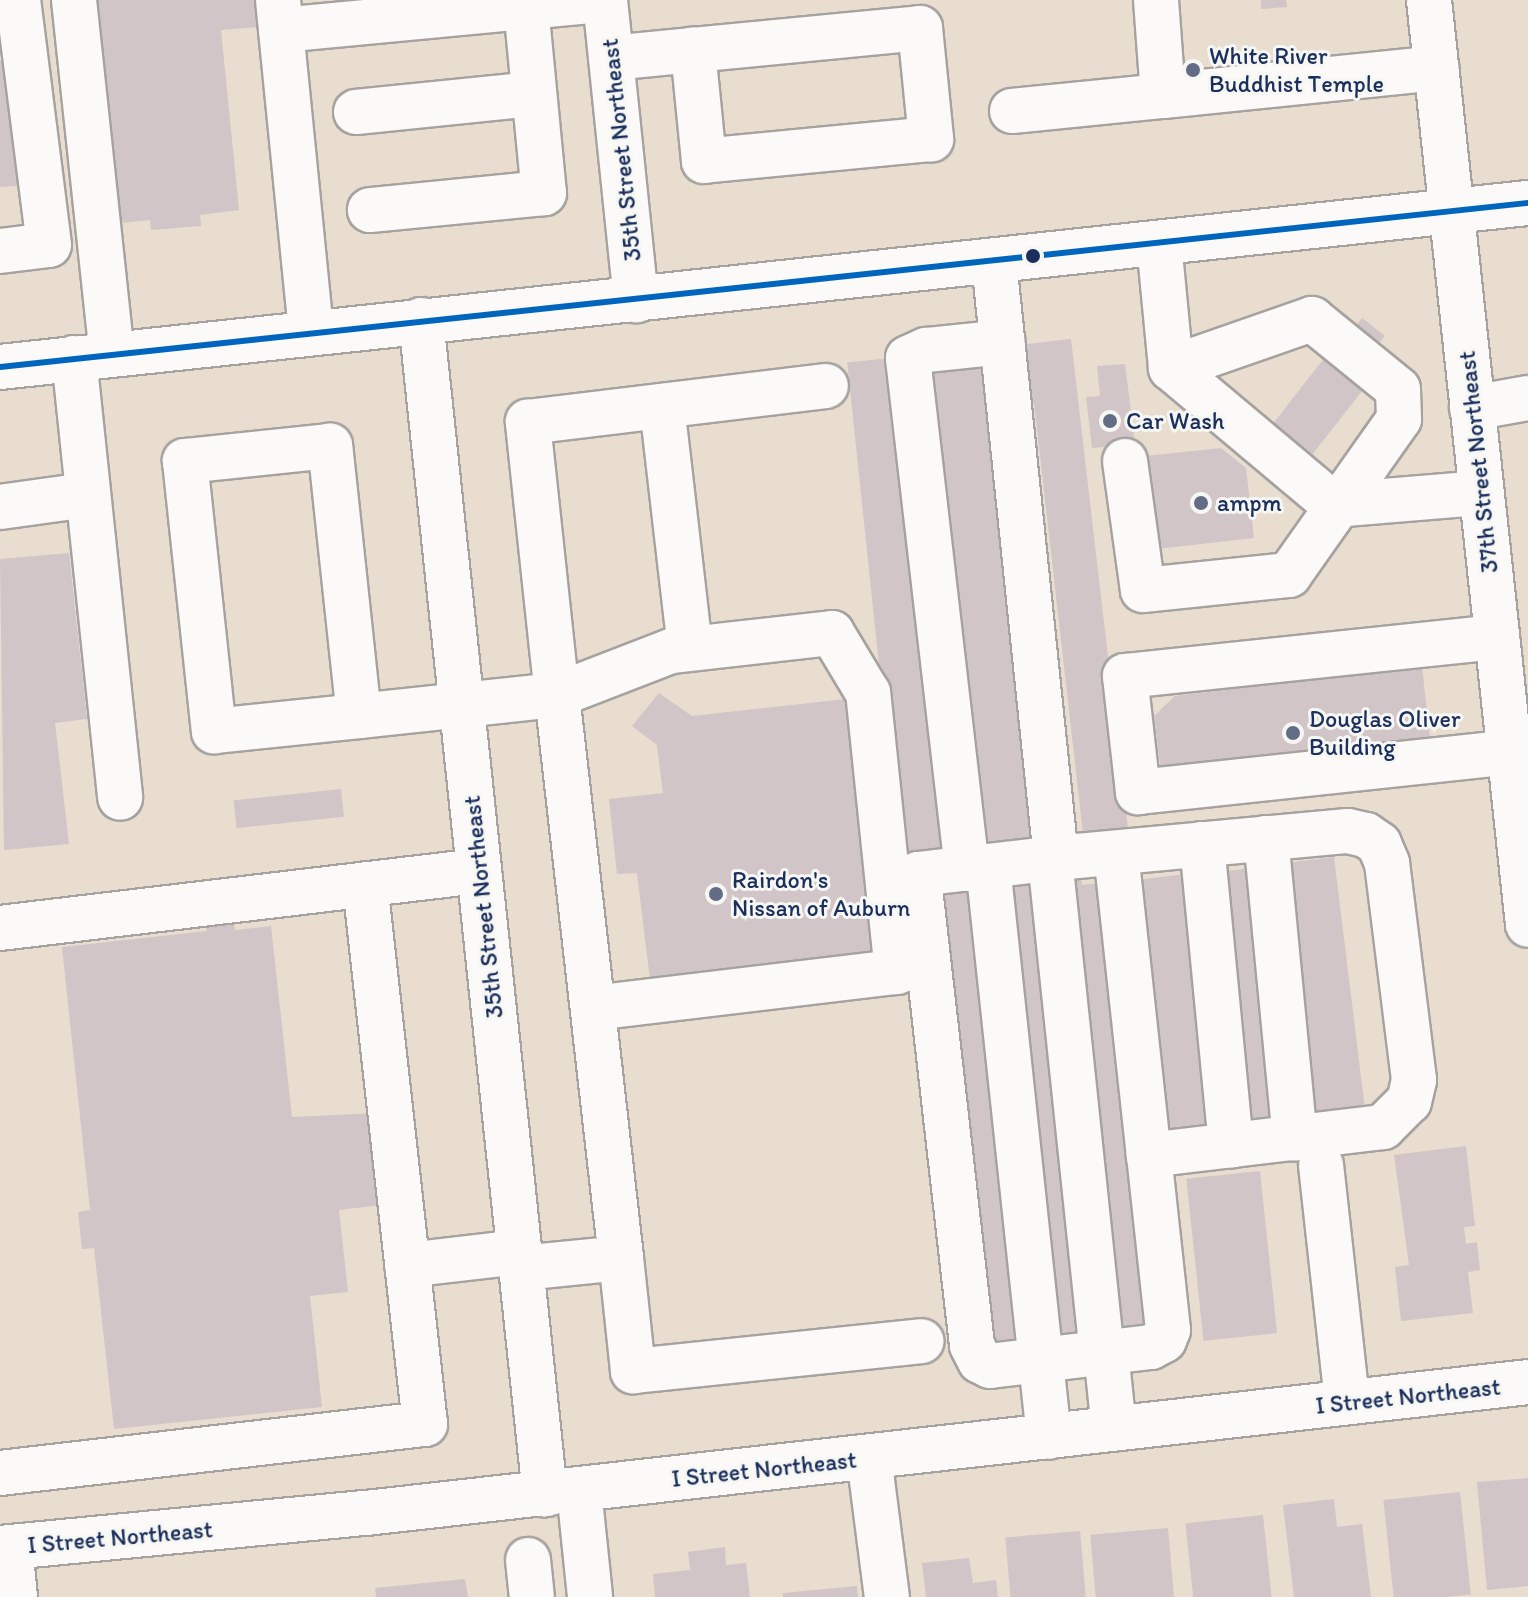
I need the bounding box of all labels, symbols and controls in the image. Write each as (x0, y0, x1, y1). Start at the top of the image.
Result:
street label: 35th Street Northeast (595, 37, 647, 263)
place label: White River Buddhist Temple (1209, 42, 1381, 98)
marker: White River Buddhist Temple (1184, 61, 1202, 79)
unlabelled marker (1025, 248, 1041, 264)
street label: 37th Street Northeast (1452, 349, 1504, 575)
place label: Car Wash (1126, 407, 1224, 435)
marker: Car Wash (1101, 412, 1119, 430)
place label: ampm (1217, 489, 1282, 517)
marker: ampm (1192, 494, 1210, 512)
place label: Douglas Oliver Building (1309, 705, 1460, 761)
marker: Douglas Oliver Building (1284, 724, 1302, 742)
street label: 35th Street Northeast (457, 794, 509, 1020)
place label: Rairdon's Nissan of Auburn (732, 866, 910, 922)
marker: Rairdon's Nissan of Auburn (707, 885, 725, 903)
street label: I Street Northeast (1314, 1372, 1502, 1420)
street label: I Street Northeast (670, 1445, 858, 1493)
street label: I Street Northeast (26, 1515, 214, 1559)

